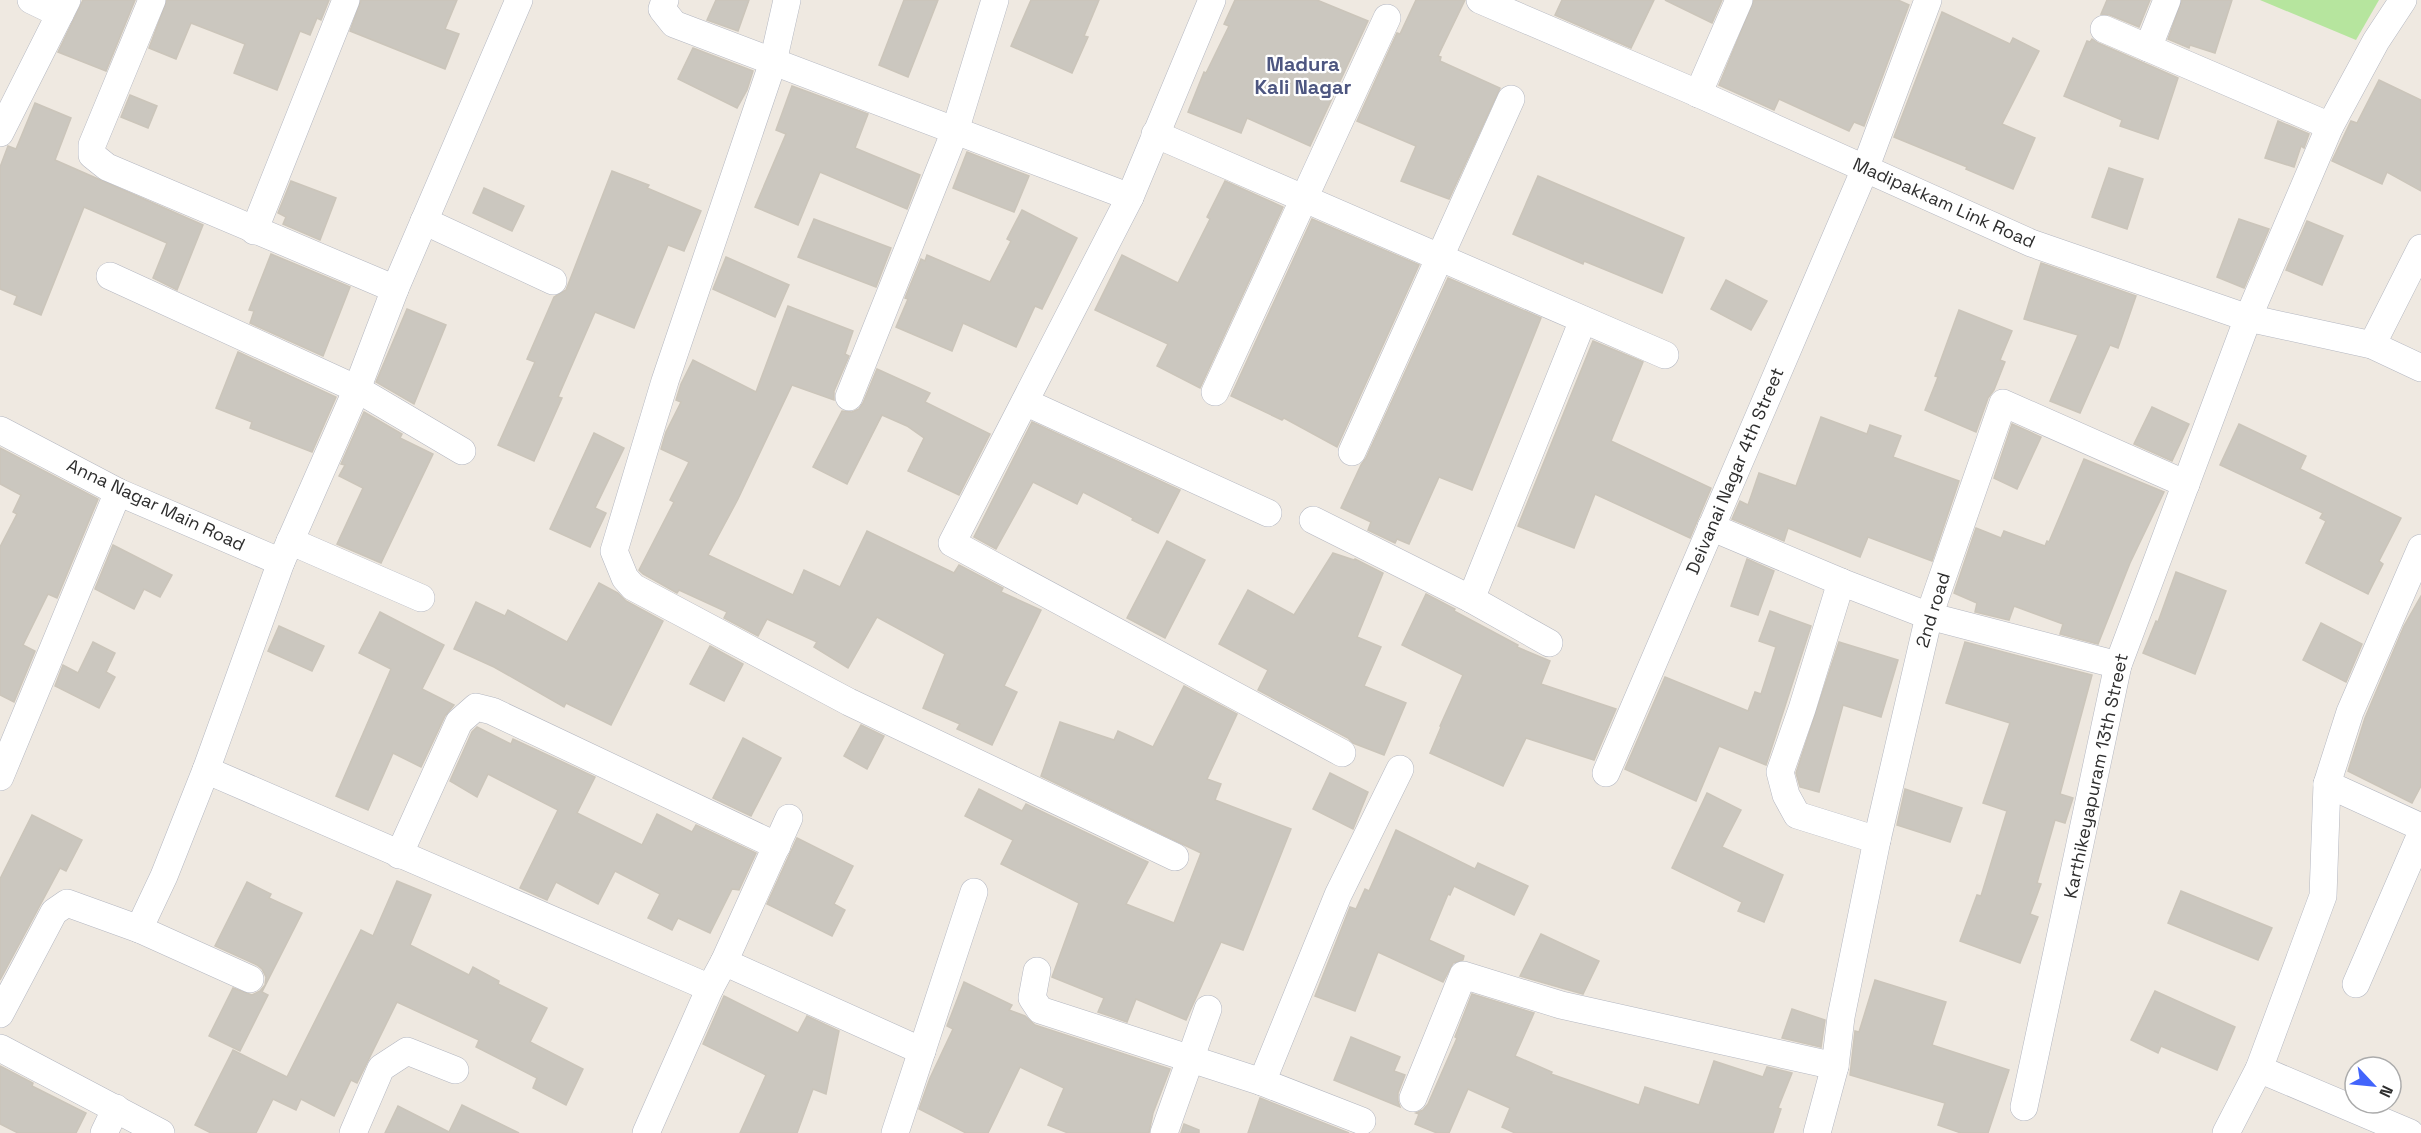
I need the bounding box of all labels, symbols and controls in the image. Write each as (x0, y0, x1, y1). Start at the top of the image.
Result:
district label: Madura Kali Nagar (1255, 51, 1351, 100)
street label: Madipakkam Link Road (1850, 152, 2039, 253)
street label: Deivanai Nagar 4th Street (1680, 364, 1789, 578)
street label: Anna Nagar Main Road (63, 453, 249, 556)
street label: 2nd road (1910, 569, 1955, 650)
street label: Karthikeyapuram 13th Street (2058, 651, 2133, 901)
north arrow (2343, 1055, 2403, 1115)
text: N (2374, 1082, 2398, 1101)

